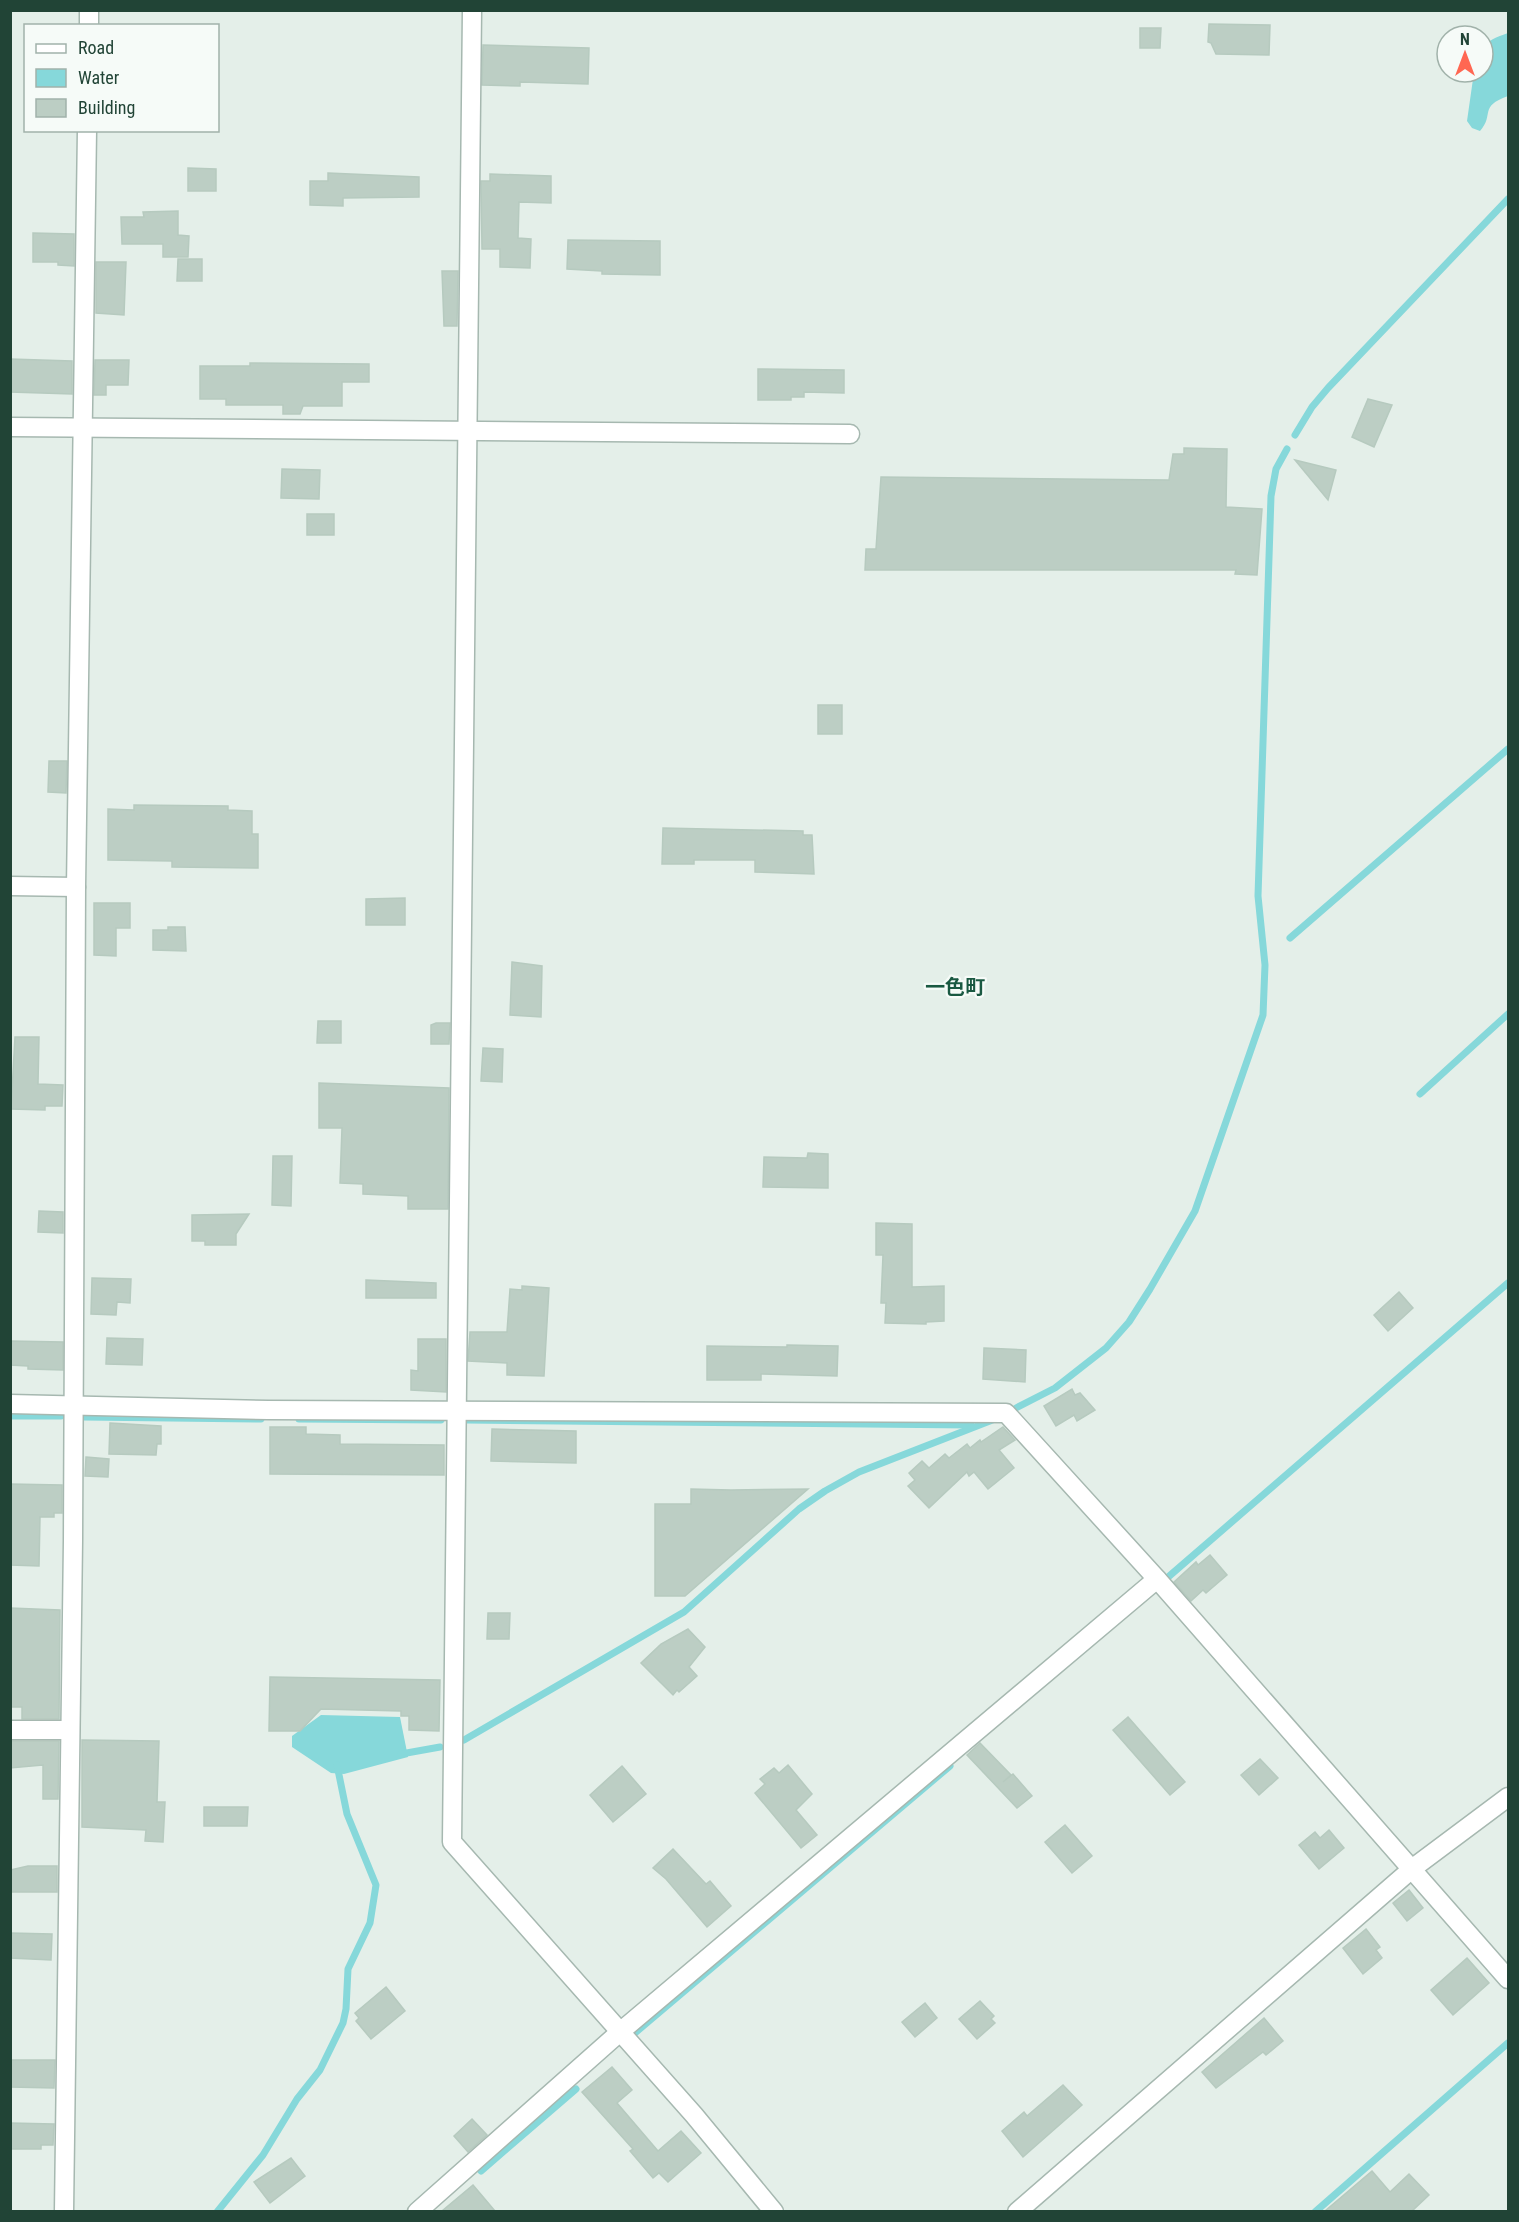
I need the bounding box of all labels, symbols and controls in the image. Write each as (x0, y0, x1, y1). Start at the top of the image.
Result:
legend (24, 24, 219, 132)
north arrow (1435, 24, 1495, 84)
text: N (1460, 30, 1470, 49)
text: Road (78, 37, 114, 58)
text: Water (78, 67, 120, 88)
text: Building (78, 97, 135, 118)
district label: 一色町 (925, 975, 985, 999)

